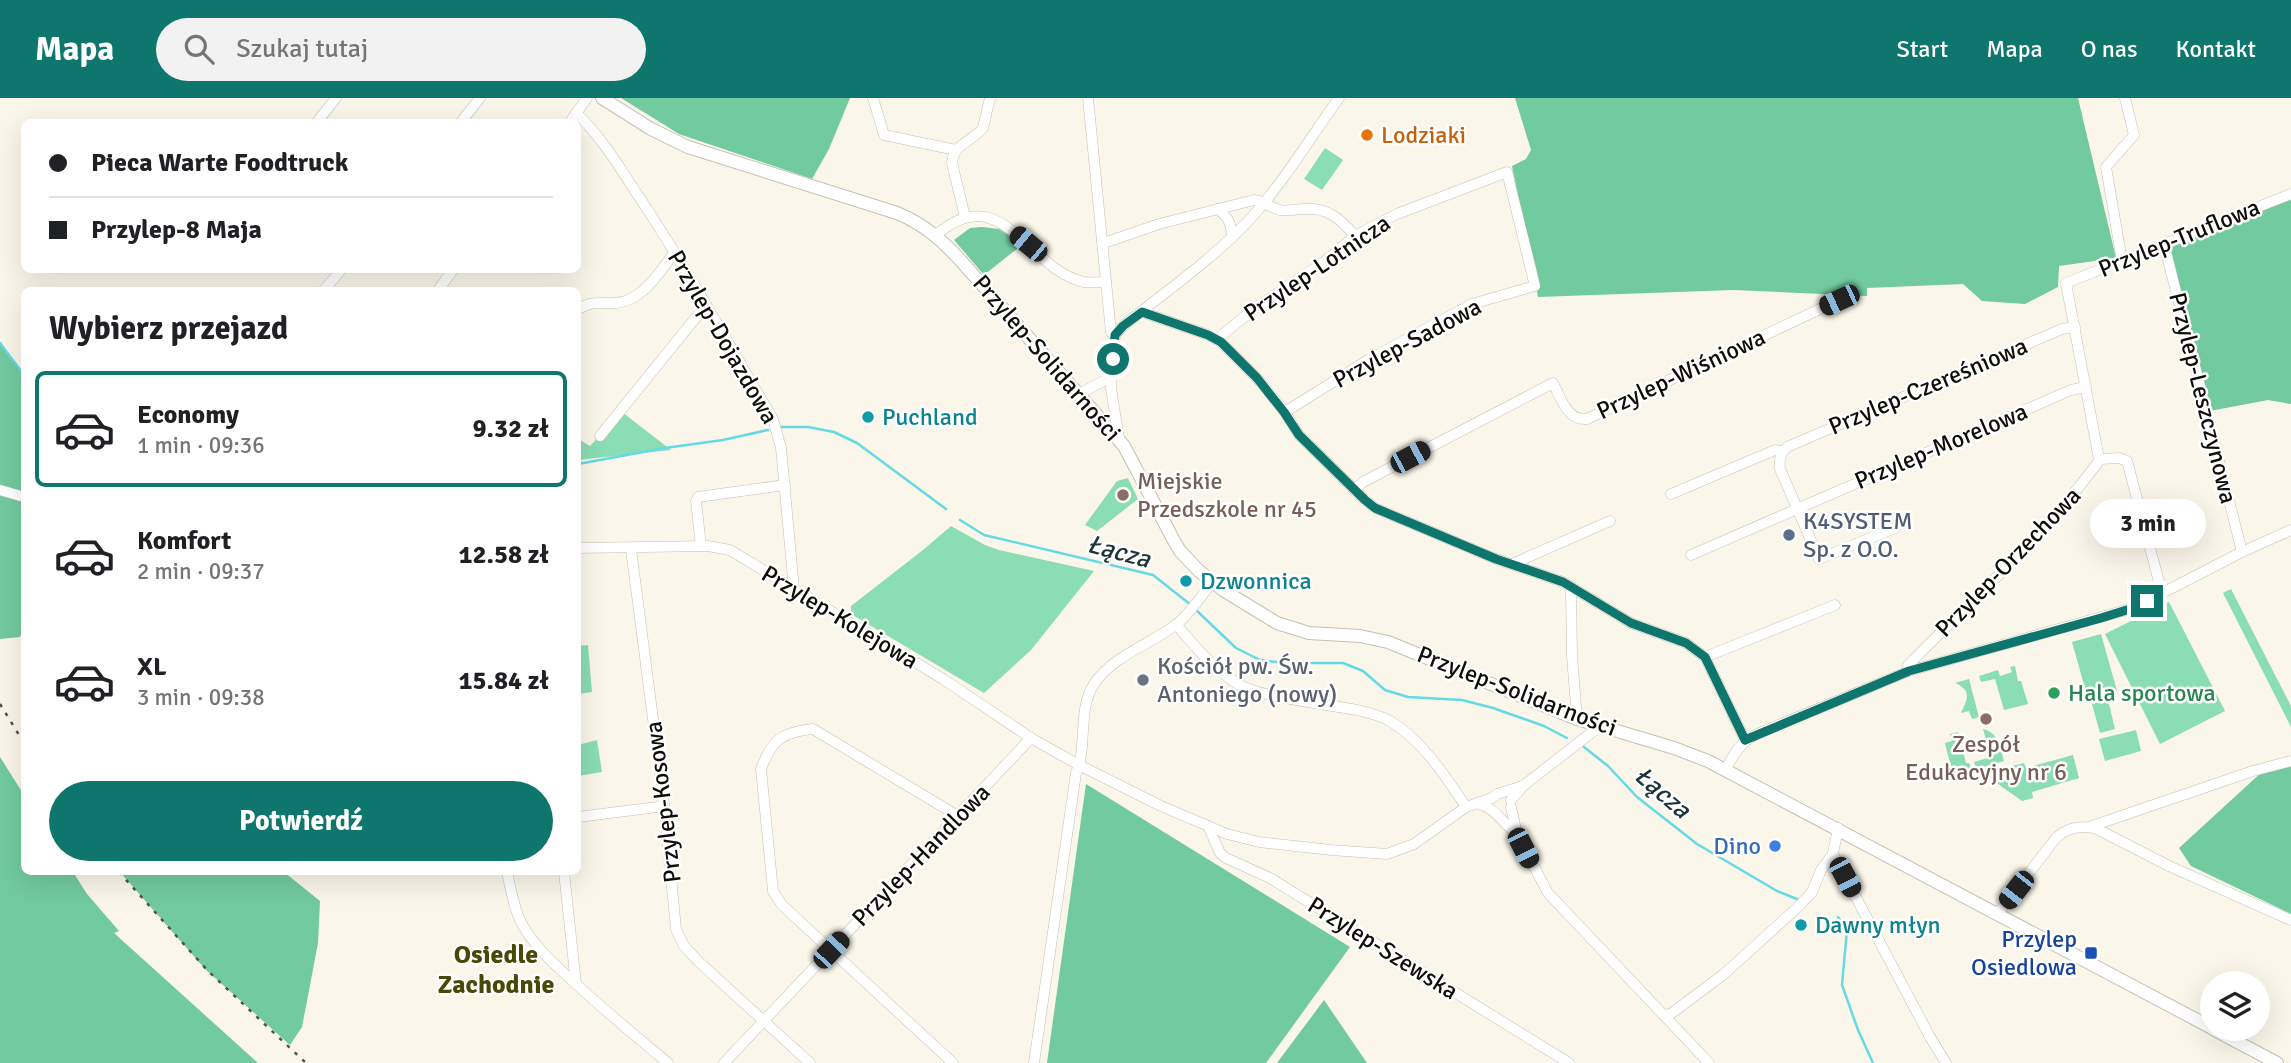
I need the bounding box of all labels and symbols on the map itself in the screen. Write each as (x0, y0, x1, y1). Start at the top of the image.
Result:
place label: Lodziaki (1381, 120, 1466, 150)
marker: Lodziaki (1359, 127, 1375, 143)
street label: Przylep-Truflowa (2094, 192, 2264, 284)
street label: Przylep-Lotnicza (1238, 208, 1396, 328)
car (1006, 222, 1051, 266)
street label: Przylep-Dojazdowa (661, 245, 785, 429)
street label: Przylep-Solidarności (966, 268, 1128, 448)
car (1816, 282, 1863, 318)
street label: Przylep-Leszczynowa (2162, 289, 2244, 507)
street label: Przylep-Sadowa (1328, 291, 1486, 395)
street label: Przylep-Wiśniowa (1592, 322, 1770, 426)
street label: Przylep-Czereśniowa (1824, 331, 2032, 441)
route start (1097, 343, 1129, 375)
street label: Przylep-Morelowa (1850, 396, 2032, 496)
place label: Puchland (882, 402, 978, 432)
marker: Puchland (860, 409, 876, 425)
car (1387, 438, 1434, 476)
place label: Miejskie Przedszkole nr 45 (1137, 466, 1317, 524)
street label: Przylep-Orzechowa (1929, 481, 2087, 643)
marker: Miejskie Przedszkole nr 45 (1115, 487, 1131, 503)
callout: 3 min (2089, 500, 2205, 548)
place label: K4SYSTEM Sp. z O.O. (1803, 506, 1913, 564)
marker: K4SYSTEM Sp. z O.O. (1781, 527, 1797, 543)
water label: Łącza (1084, 528, 1154, 576)
street label: Przylep-Kolejowa (756, 558, 924, 676)
place label: Dzwonnica (1200, 566, 1312, 596)
marker: Dzwonnica (1178, 573, 1194, 589)
route end (2131, 585, 2163, 617)
street label: Przylep-Solidarności (1413, 639, 1621, 743)
place label: Kościół pw. Św. Antoniego (nowy) (1157, 651, 1337, 709)
marker: Kościół pw. Św. Antoniego (nowy) (1135, 672, 1151, 688)
place label: Hala sportowa (2068, 678, 2216, 708)
marker: Hala sportowa (2046, 685, 2062, 701)
marker: Zespół Edukacyjny nr 6 (1978, 711, 1994, 727)
street label: Przylep-Kosowa (638, 720, 688, 884)
place label: Zespół Edukacyjny nr 6 (1905, 729, 2067, 787)
water label: Łącza (1628, 760, 1698, 826)
street label: Przylep-Handlowa (845, 777, 997, 933)
car (1505, 825, 1542, 871)
place label: Dino (1713, 831, 1761, 861)
marker: Dino (1767, 838, 1783, 854)
car (1826, 854, 1865, 900)
car (1995, 867, 2038, 913)
street label: Przylep-Szewska (1302, 890, 1464, 1006)
place label: Dawny młyn (1815, 910, 1941, 940)
marker: Dawny młyn (1793, 917, 1809, 933)
place label: Przylep Osiedlowa (1971, 924, 2077, 982)
car (809, 927, 854, 973)
district label: Osiedle Zachodnie (438, 939, 555, 1001)
marker: Przylep Osiedlowa (2083, 945, 2099, 961)

